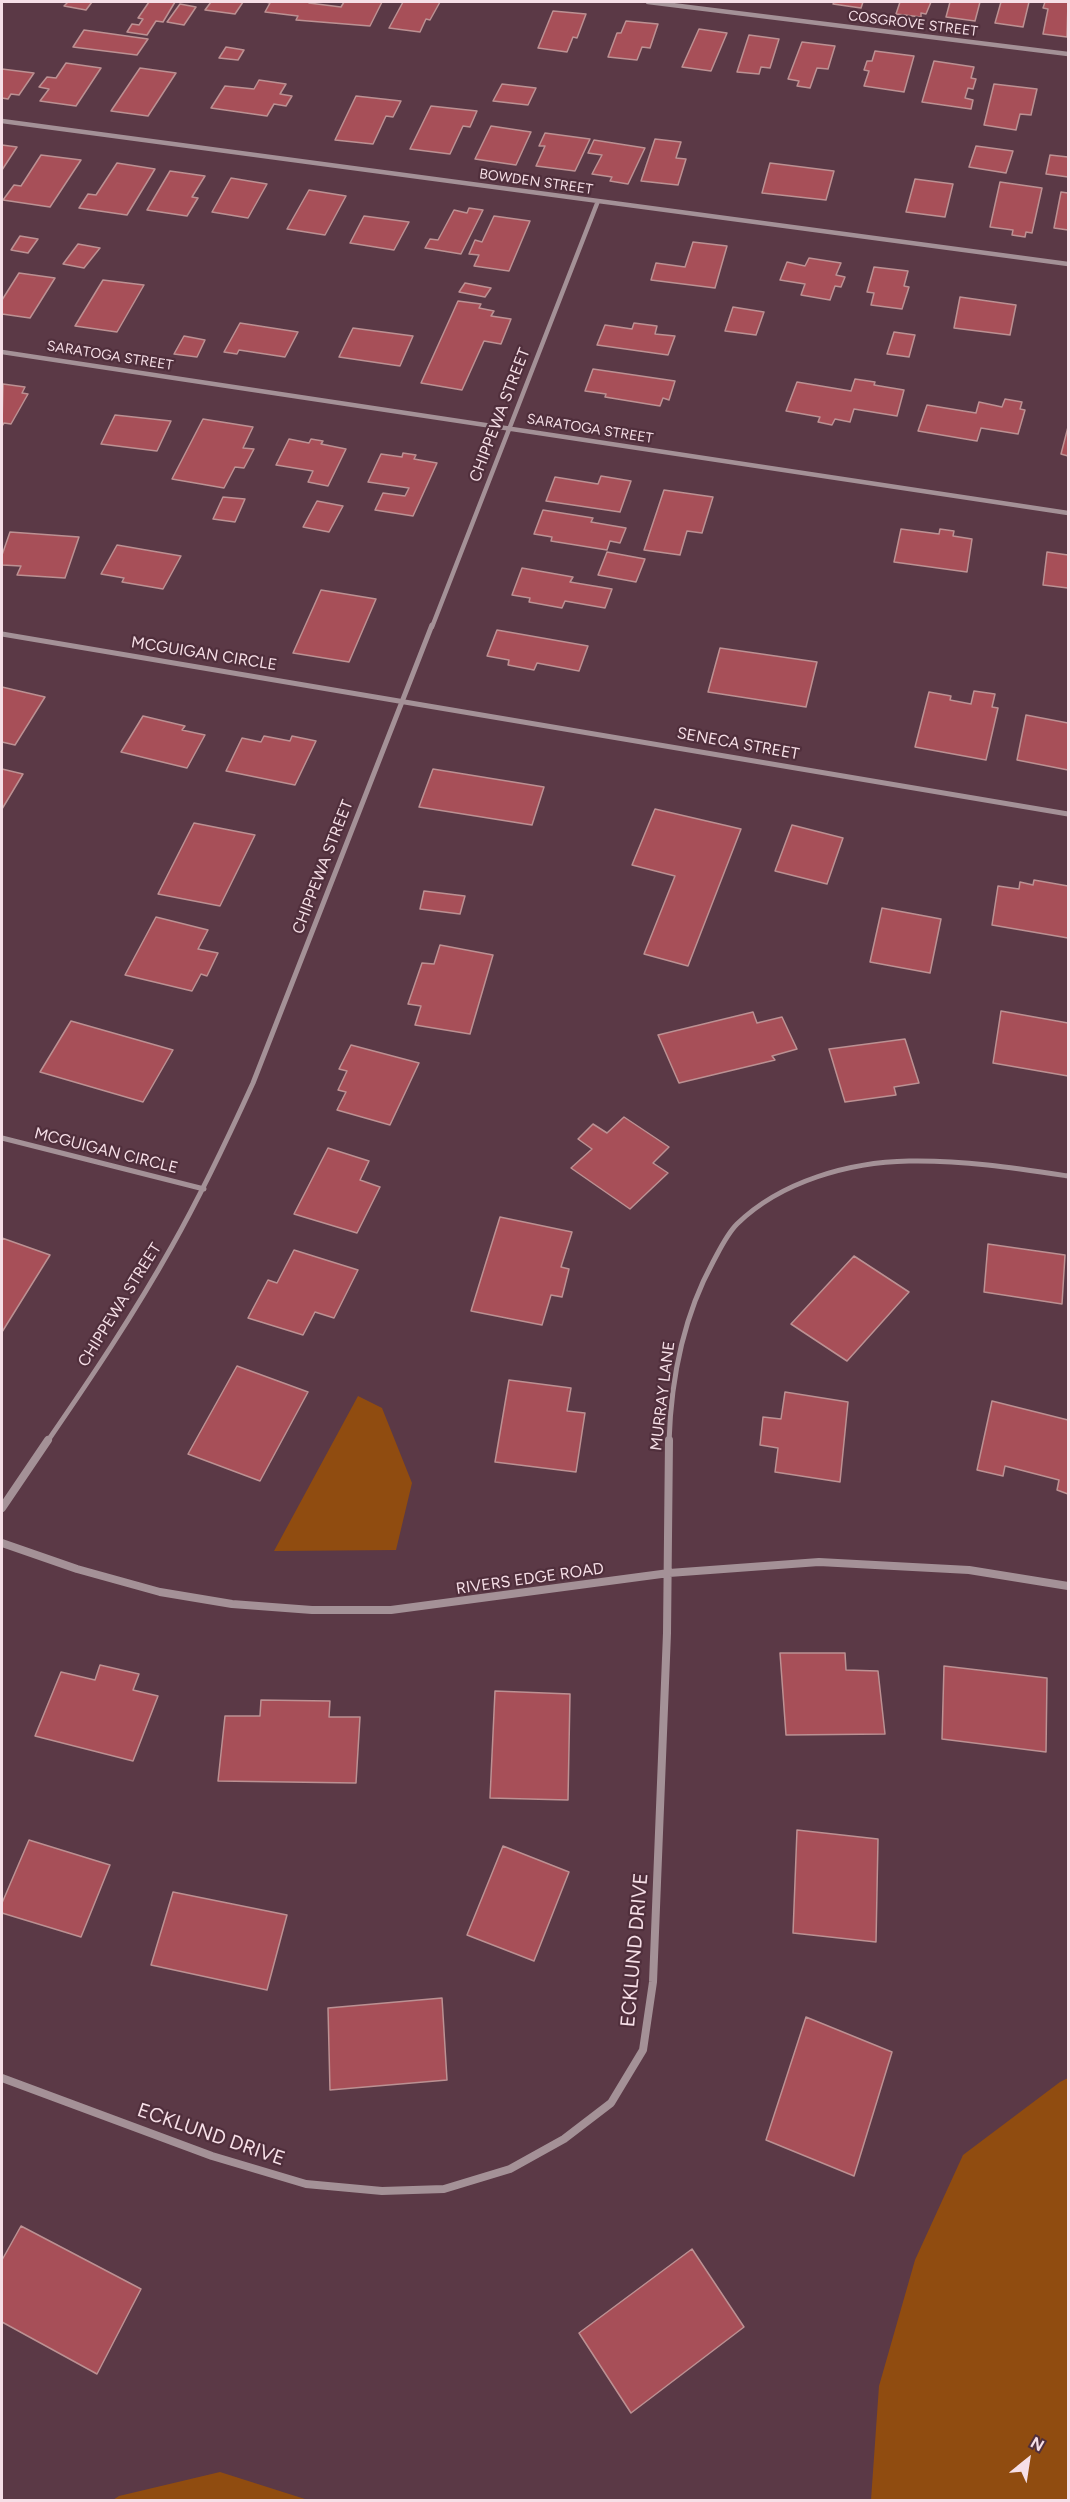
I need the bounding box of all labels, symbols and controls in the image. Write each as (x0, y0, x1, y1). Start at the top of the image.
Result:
street label: COSGROVE STREET (847, 8, 979, 40)
street label: BOWDEN STREET (478, 166, 594, 198)
street label: SARATOGA STREET (46, 338, 174, 374)
street label: CHIPPEWA STREET (466, 345, 534, 485)
street label: SARATOGA STREET (526, 411, 654, 447)
street label: MCGUIGAN CIRCLE (130, 633, 278, 675)
street label: SENECA STREET (675, 724, 801, 764)
street label: CHIPPEWA STREET (289, 797, 357, 937)
street label: MCGUIGAN CIRCLE (32, 1124, 180, 1178)
street label: CHIPPEWA STREET (74, 1240, 166, 1370)
street label: MURRAY LANE (647, 1340, 679, 1452)
street label: RIVERS EDGE ROAD (455, 1559, 605, 1599)
street label: ECKLUND DRIVE (616, 1872, 654, 2028)
street label: ECKLUND DRIVE (134, 2098, 288, 2172)
north arrow (998, 2430, 1058, 2490)
text: N (1027, 2433, 1047, 2455)

